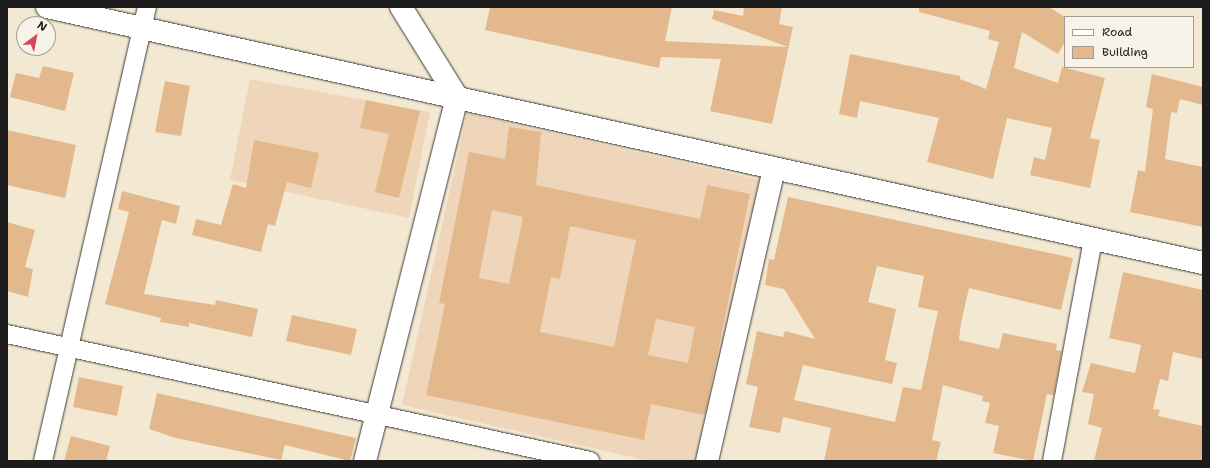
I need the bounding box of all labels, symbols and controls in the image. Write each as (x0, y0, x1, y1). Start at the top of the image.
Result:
north arrow (16, 16, 56, 56)
legend (1064, 16, 1194, 68)
text: N (34, 18, 50, 35)
text: Road (1102, 24, 1132, 40)
text: Building (1102, 44, 1148, 60)

